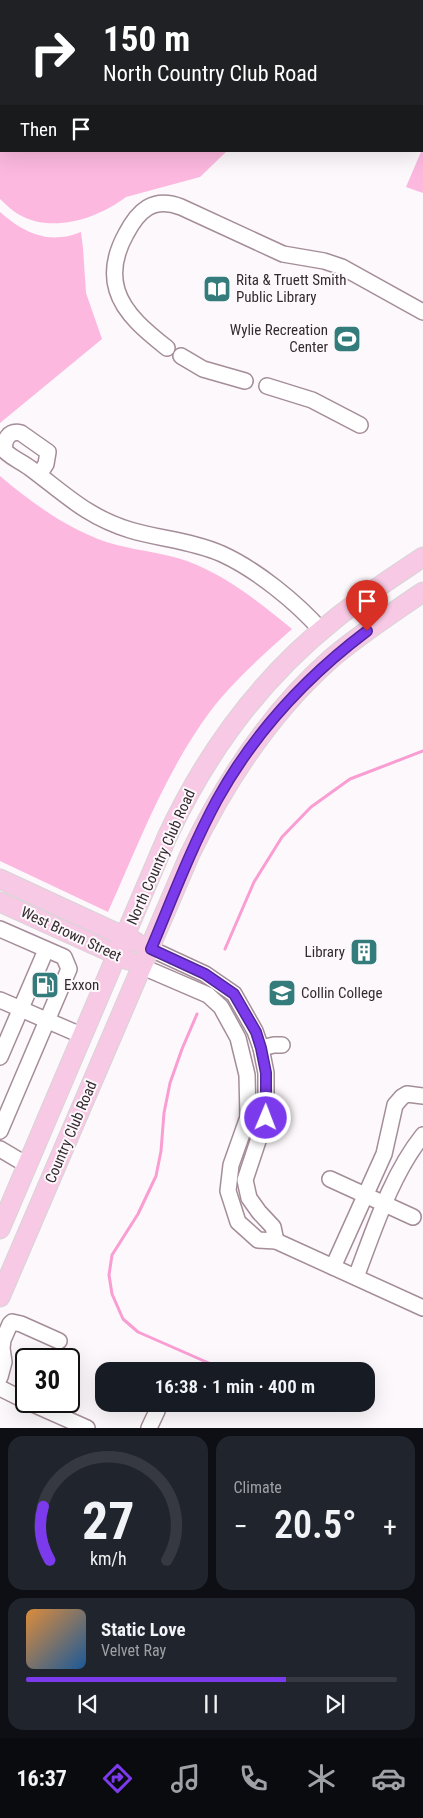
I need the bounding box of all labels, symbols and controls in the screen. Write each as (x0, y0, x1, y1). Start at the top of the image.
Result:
text: 150 m (103, 19, 190, 60)
icon: right (20, 20, 85, 85)
text: North Country Club Road (103, 61, 318, 86)
icon: arrive (67, 115, 95, 143)
text: Then (20, 118, 57, 141)
place label: Rita & Truett Smith Public Library (236, 271, 346, 306)
library icon: Rita & Truett Smith Public Library (202, 274, 232, 304)
place label: Wylie Recreation Center (230, 321, 328, 356)
sports icon: Wylie Recreation Center (332, 324, 362, 354)
pin (346, 580, 388, 631)
icon: arrive (353, 587, 381, 615)
street label: North Country Club Road (123, 786, 199, 928)
street label: West Brown Street (18, 903, 124, 965)
building icon: Library (349, 937, 379, 967)
place label: Library (305, 943, 345, 961)
fuel station icon: Exxon (30, 970, 60, 1000)
place label: Exxon (64, 976, 99, 994)
school or university icon: Collin College (267, 978, 297, 1008)
place label: Collin College (301, 984, 382, 1002)
street label: Country Club Road (41, 1078, 101, 1186)
position arrow (239, 1091, 291, 1143)
speed limit sign: 30 (15, 1348, 80, 1413)
text: 16:38 · 1 min · 400 m (155, 1375, 315, 1398)
text: Climate (234, 1478, 282, 1497)
text: 27 (81, 1491, 134, 1552)
text: 20.5° (274, 1503, 357, 1547)
text: − (234, 1510, 248, 1543)
text: + (383, 1510, 397, 1543)
text: km/h (89, 1548, 126, 1569)
text: Static Love (101, 1618, 186, 1641)
text: Velvet Ray (101, 1641, 166, 1660)
icon: previous (74, 1690, 102, 1718)
icon: pause (197, 1690, 225, 1718)
icon: next (321, 1690, 349, 1718)
icon: directions (100, 1761, 135, 1796)
icon: music (168, 1761, 203, 1796)
icon: phone (236, 1761, 271, 1796)
icon: climate (304, 1761, 339, 1796)
icon: car (371, 1761, 406, 1796)
text: 16:37 (16, 1766, 67, 1791)

